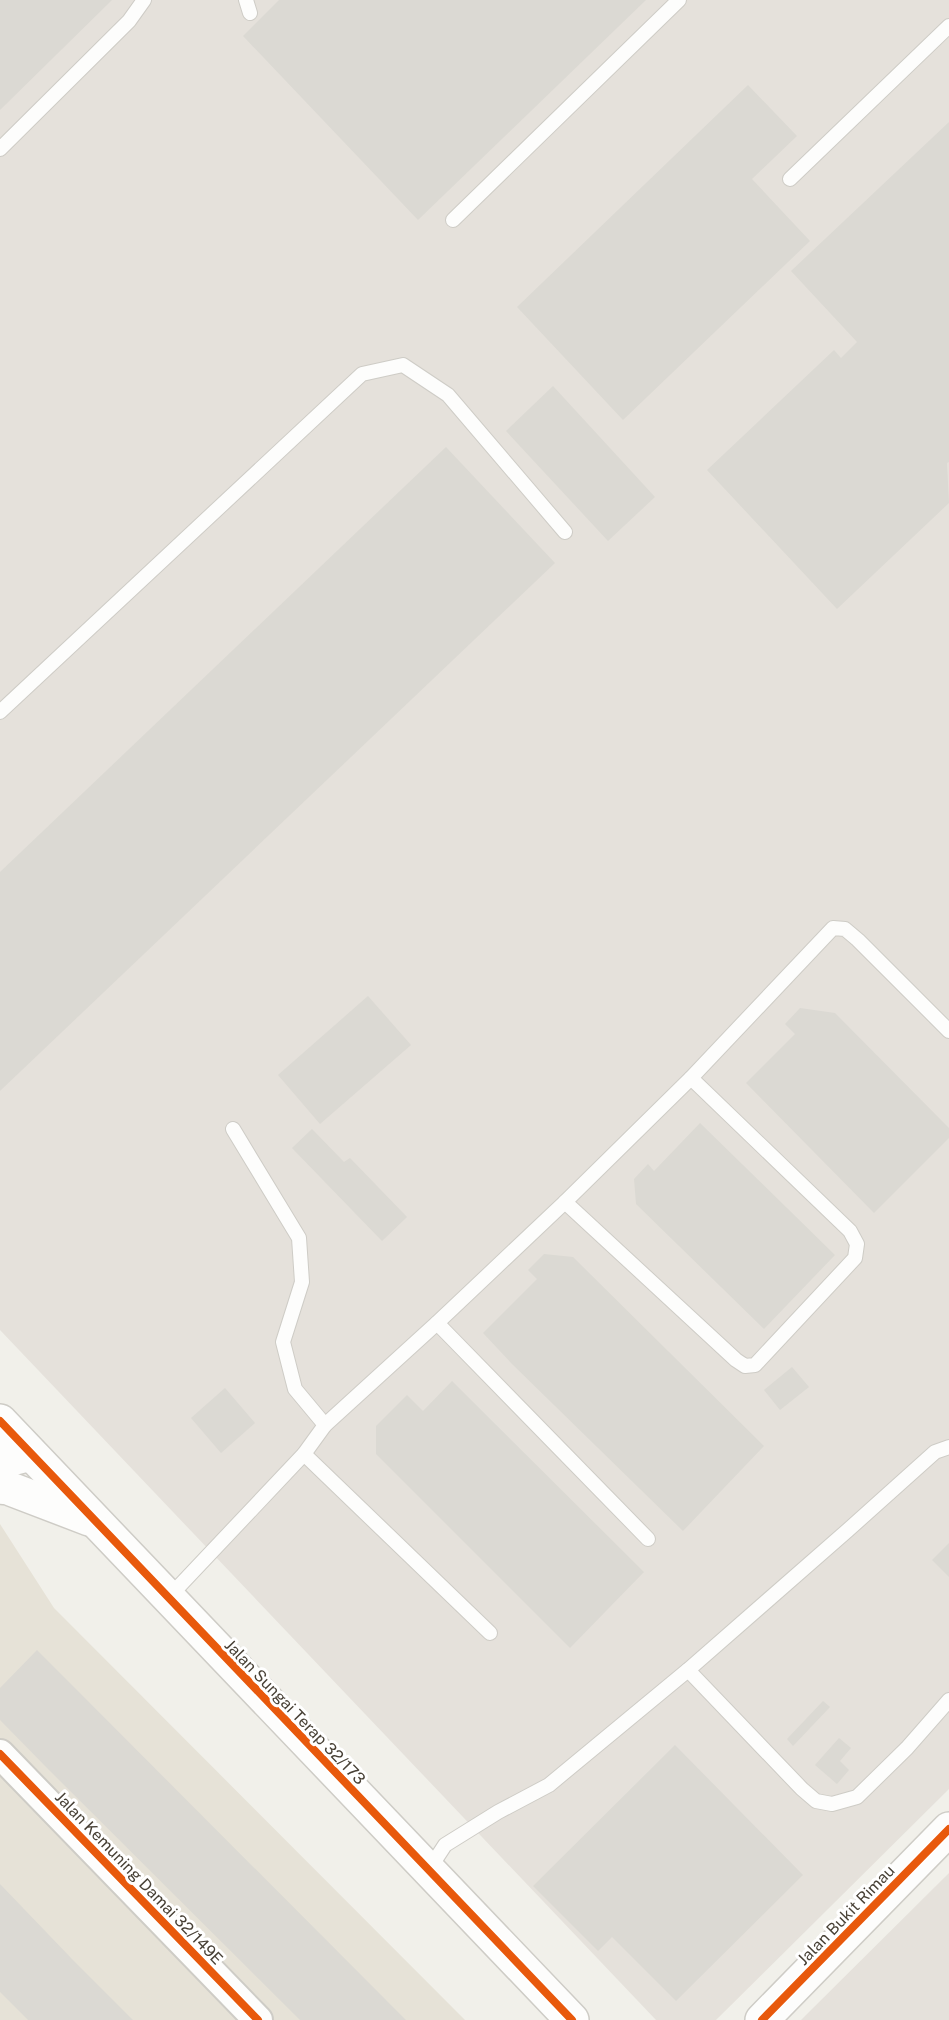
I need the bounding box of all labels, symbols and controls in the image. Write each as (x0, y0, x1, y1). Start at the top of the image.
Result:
street label: Jalan Sungai Terap 32/173 (221, 1636, 369, 1788)
street label: Jalan Kemuning Damai 32/149E (51, 1788, 227, 1968)
street label: Jalan Bukit Rimau (793, 1861, 899, 1969)

